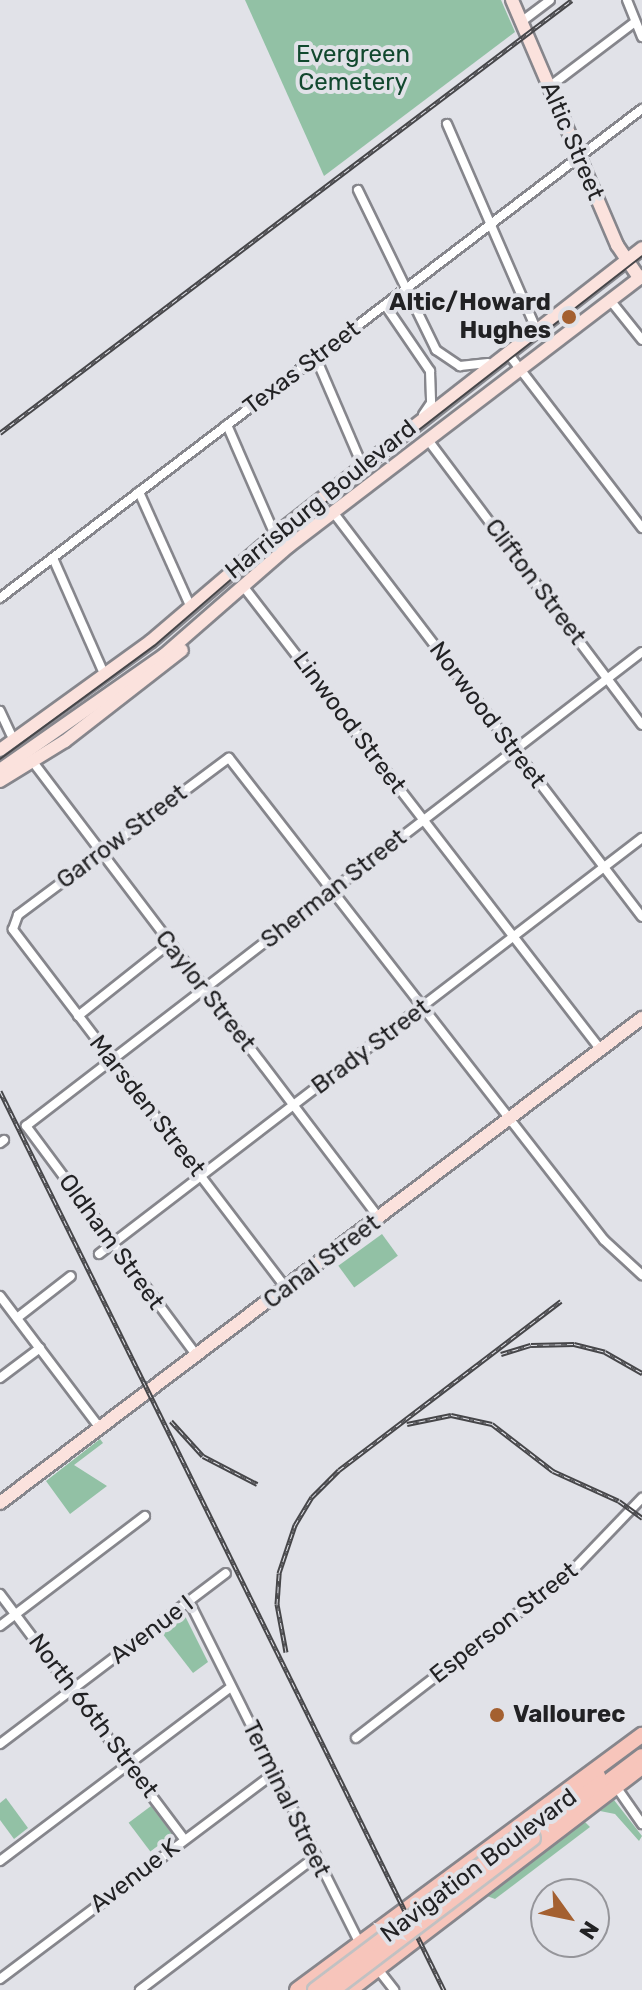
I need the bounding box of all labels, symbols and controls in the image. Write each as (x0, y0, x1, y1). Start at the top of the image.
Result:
park label: Evergreen Cemetery (296, 41, 410, 97)
street label: Altic Street (534, 78, 610, 204)
place label: Altic/Howard Hughes (389, 289, 551, 345)
marker: Altic/Howard Hughes (558, 306, 580, 328)
street label: Texas Street (238, 315, 366, 421)
street label: Harrisburg Boulevard (220, 414, 422, 586)
street label: Clifton Street (478, 514, 592, 650)
street label: Norwood Street (423, 636, 551, 794)
street label: Linwood Street (286, 647, 412, 799)
street label: Garrow Street (51, 779, 193, 895)
street label: Sherman Street (256, 823, 412, 955)
street label: Caylor Street (149, 925, 261, 1057)
street label: Brady Street (306, 993, 436, 1101)
street label: Marsden Street (83, 1030, 211, 1182)
street label: Oldham Street (52, 1168, 170, 1316)
street label: Canal Street (258, 1209, 386, 1315)
street label: Esperson Street (424, 1556, 584, 1690)
street label: Avenue I (105, 1589, 199, 1671)
street label: North 66th Street (22, 1628, 164, 1804)
place label: Vallourec (513, 1701, 625, 1729)
marker: Vallourec (488, 1706, 506, 1724)
street label: Terminal Street (236, 1716, 336, 1882)
street label: Navigation Boulevard (375, 1783, 583, 1949)
street label: Avenue K (85, 1833, 185, 1919)
north arrow (530, 1878, 610, 1958)
text: N (573, 1916, 605, 1944)

